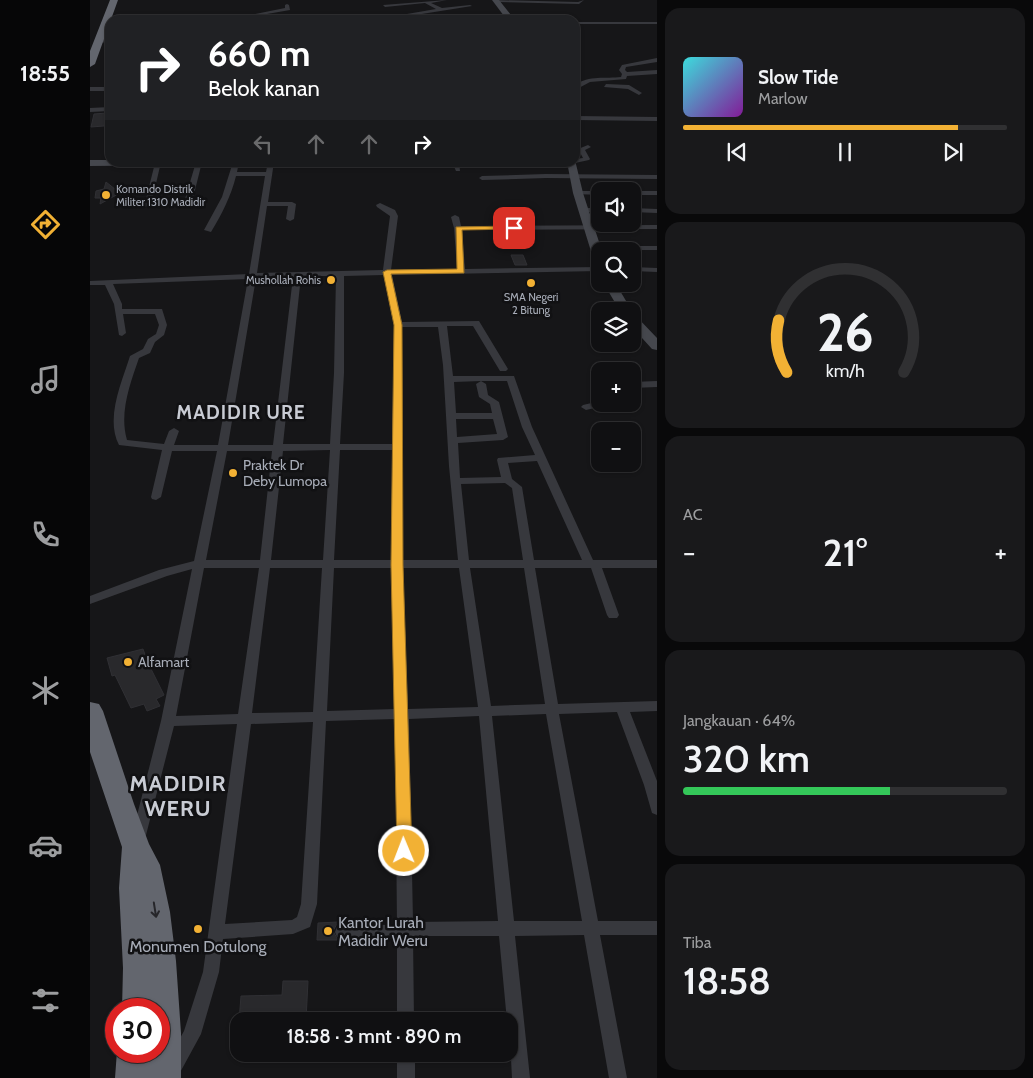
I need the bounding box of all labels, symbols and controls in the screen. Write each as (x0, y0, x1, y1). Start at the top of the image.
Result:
text: 660 m (208, 32, 310, 75)
icon: right (125, 35, 190, 100)
text: 18:55 (20, 60, 70, 87)
text: Slow Tide (758, 66, 838, 89)
text: Belok kanan (208, 75, 320, 102)
text: Marlow (758, 89, 808, 108)
icon: left (249, 130, 277, 158)
icon: ahead (302, 130, 330, 158)
icon: ahead (355, 130, 383, 158)
icon: right (408, 130, 436, 158)
icon: previous (723, 138, 751, 166)
icon: pause (831, 138, 859, 166)
icon: next (939, 138, 967, 166)
place label: Komando Distrik Militer 1310 Madidir (116, 182, 206, 209)
map controls (591, 182, 641, 472)
button: sound (591, 182, 641, 232)
marker: Komando Distrik Militer 1310 Madidir (100, 189, 112, 201)
icon: directions (28, 207, 63, 242)
pin (493, 207, 535, 249)
icon: arrive (500, 214, 528, 242)
button: search (591, 242, 641, 292)
place label: Mushollah Rohis (246, 273, 321, 287)
marker: Mushollah Rohis (325, 274, 337, 286)
marker: SMA Negeri 2 Bitung (525, 277, 537, 289)
place label: SMA Negeri 2 Bitung (504, 290, 558, 317)
text: 26 (817, 301, 873, 364)
button: layers (591, 302, 641, 352)
text: km/h (825, 360, 865, 381)
icon: music (28, 362, 63, 397)
button: + (591, 362, 641, 412)
district label: MADIDIR URE (176, 401, 306, 424)
button: − (591, 422, 641, 472)
place label: Praktek Dr Deby Lumopa (243, 456, 327, 490)
marker: Praktek Dr Deby Lumopa (227, 467, 239, 479)
text: AC (683, 505, 703, 524)
icon: phone (28, 517, 63, 552)
text: 21° (823, 529, 867, 576)
text: − (683, 535, 695, 569)
text: + (995, 535, 1007, 569)
place label: Alfamart (138, 653, 190, 671)
marker: Alfamart (122, 656, 134, 668)
icon: climate (28, 673, 63, 708)
text: Jangkauan · 64% (683, 711, 795, 730)
text: 320 km (683, 735, 810, 782)
district label: MADIDIR WERU (130, 770, 226, 822)
position arrow (377, 824, 429, 876)
icon: car (28, 828, 63, 863)
one-way arrow (150, 902, 160, 918)
place label: Kantor Lurah Madidir Weru (338, 913, 428, 950)
marker: Monumen Dotulong (192, 923, 204, 935)
marker: Kantor Lurah Madidir Weru (322, 925, 334, 937)
text: Tiba (683, 933, 711, 952)
place label: Monumen Dotulong (129, 937, 268, 956)
text: 18:58 (683, 957, 771, 1004)
icon: filters (28, 983, 63, 1018)
speed limit sign: 30 (105, 998, 170, 1063)
text: 18:58 · 3 mnt · 890 m (287, 1025, 461, 1048)

